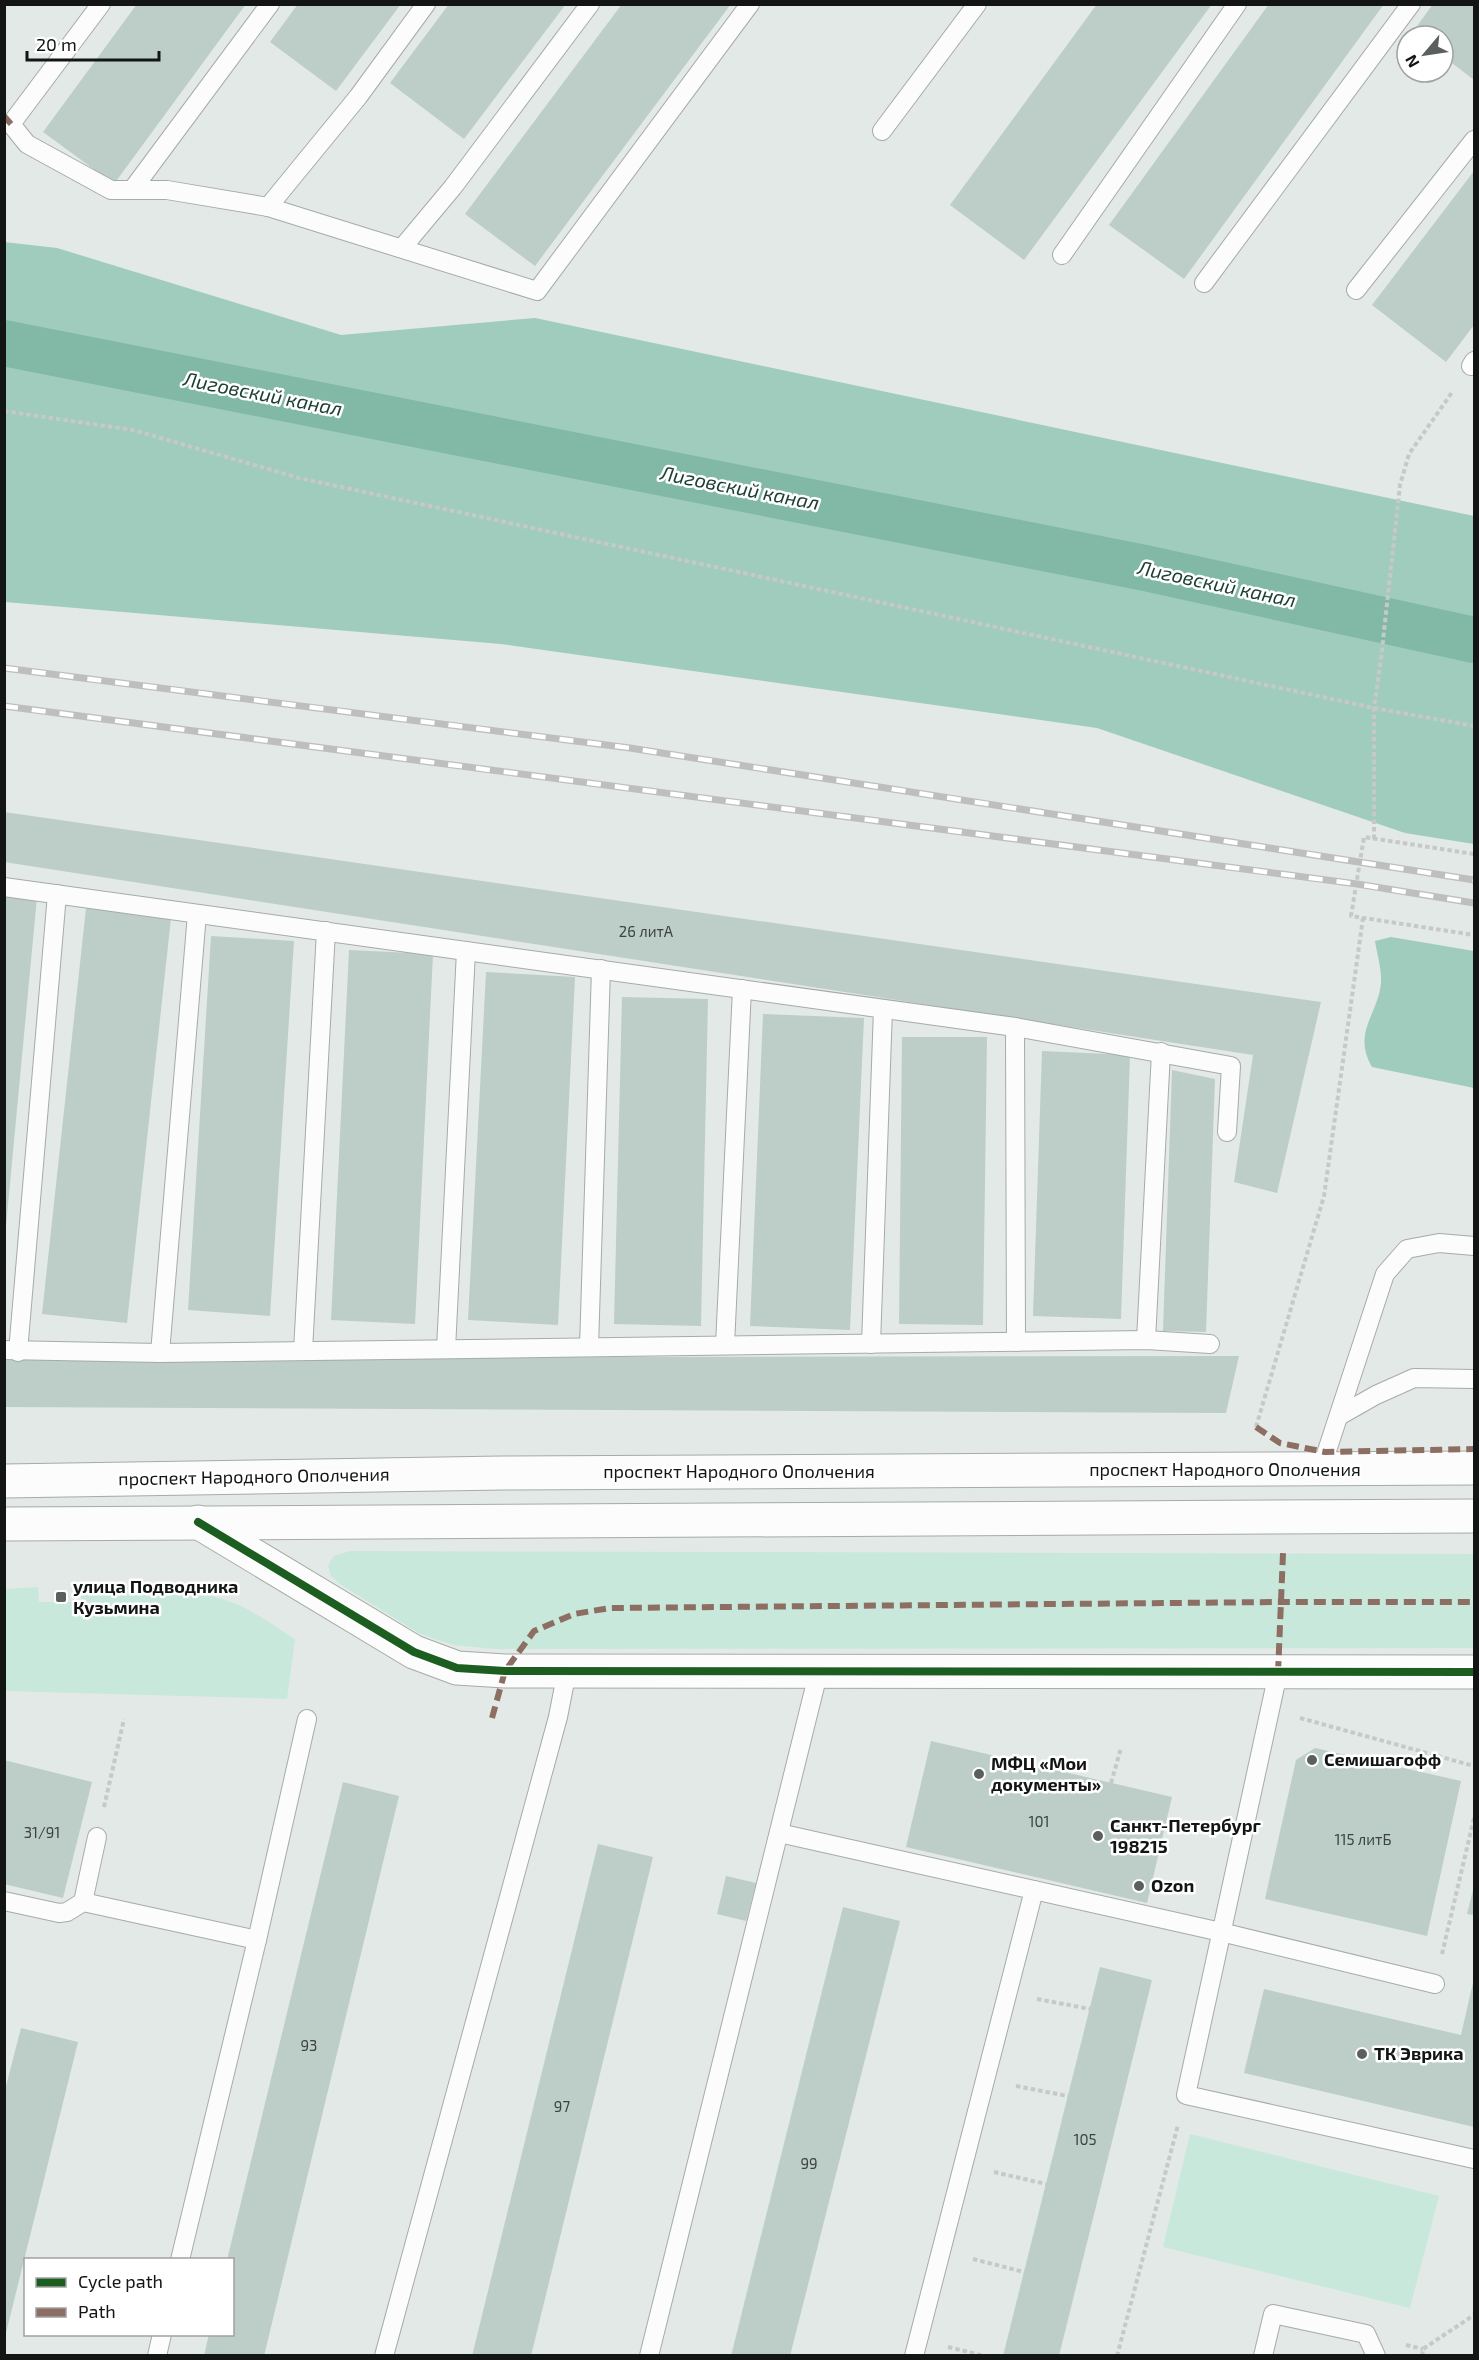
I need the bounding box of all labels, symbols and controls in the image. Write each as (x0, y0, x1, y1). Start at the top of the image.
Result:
scale bar (27, 24, 159, 62)
north arrow (1395, 24, 1455, 84)
text: 20 m (36, 33, 77, 55)
text: N (1400, 52, 1423, 71)
water label: Лиговский канал (181, 366, 345, 420)
water label: Лиговский канал (658, 460, 822, 514)
water label: Лиговский канал (1135, 554, 1298, 612)
house number: 26 литА (619, 922, 674, 940)
street label: проспект Народного Ополчения (1089, 1458, 1361, 1480)
street label: проспект Народного Ополчения (603, 1460, 875, 1482)
street label: проспект Народного Ополчения (118, 1463, 390, 1489)
place label: улица Подводника Кузьмина (73, 1575, 238, 1618)
marker: улица Подводника Кузьмина (54, 1590, 68, 1604)
place label: Семишагофф (1324, 1748, 1441, 1770)
place label: МФЦ «Мои документы» (991, 1752, 1101, 1795)
marker: Семишагофф (1305, 1753, 1319, 1767)
marker: МФЦ «Мои документы» (972, 1767, 986, 1781)
house number: 101 (1029, 1812, 1050, 1830)
place label: Санкт-Петербург 198215 (1110, 1814, 1262, 1857)
house number: 31/91 (24, 1823, 60, 1841)
marker: Санкт-Петербург 198215 (1091, 1829, 1105, 1843)
house number: 115 литБ (1335, 1830, 1391, 1848)
place label: Ozon (1151, 1874, 1194, 1896)
marker: Ozon (1132, 1879, 1146, 1893)
house number: 93 (301, 2036, 317, 2054)
place label: ТК Эврика (1374, 2042, 1464, 2064)
marker: ТК Эврика (1355, 2047, 1369, 2061)
house number: 97 (554, 2097, 570, 2115)
house number: 105 (1073, 2130, 1097, 2148)
house number: 99 (800, 2154, 818, 2172)
legend (24, 2258, 234, 2336)
text: Cycle path (78, 2270, 163, 2292)
text: Path (78, 2300, 116, 2322)

